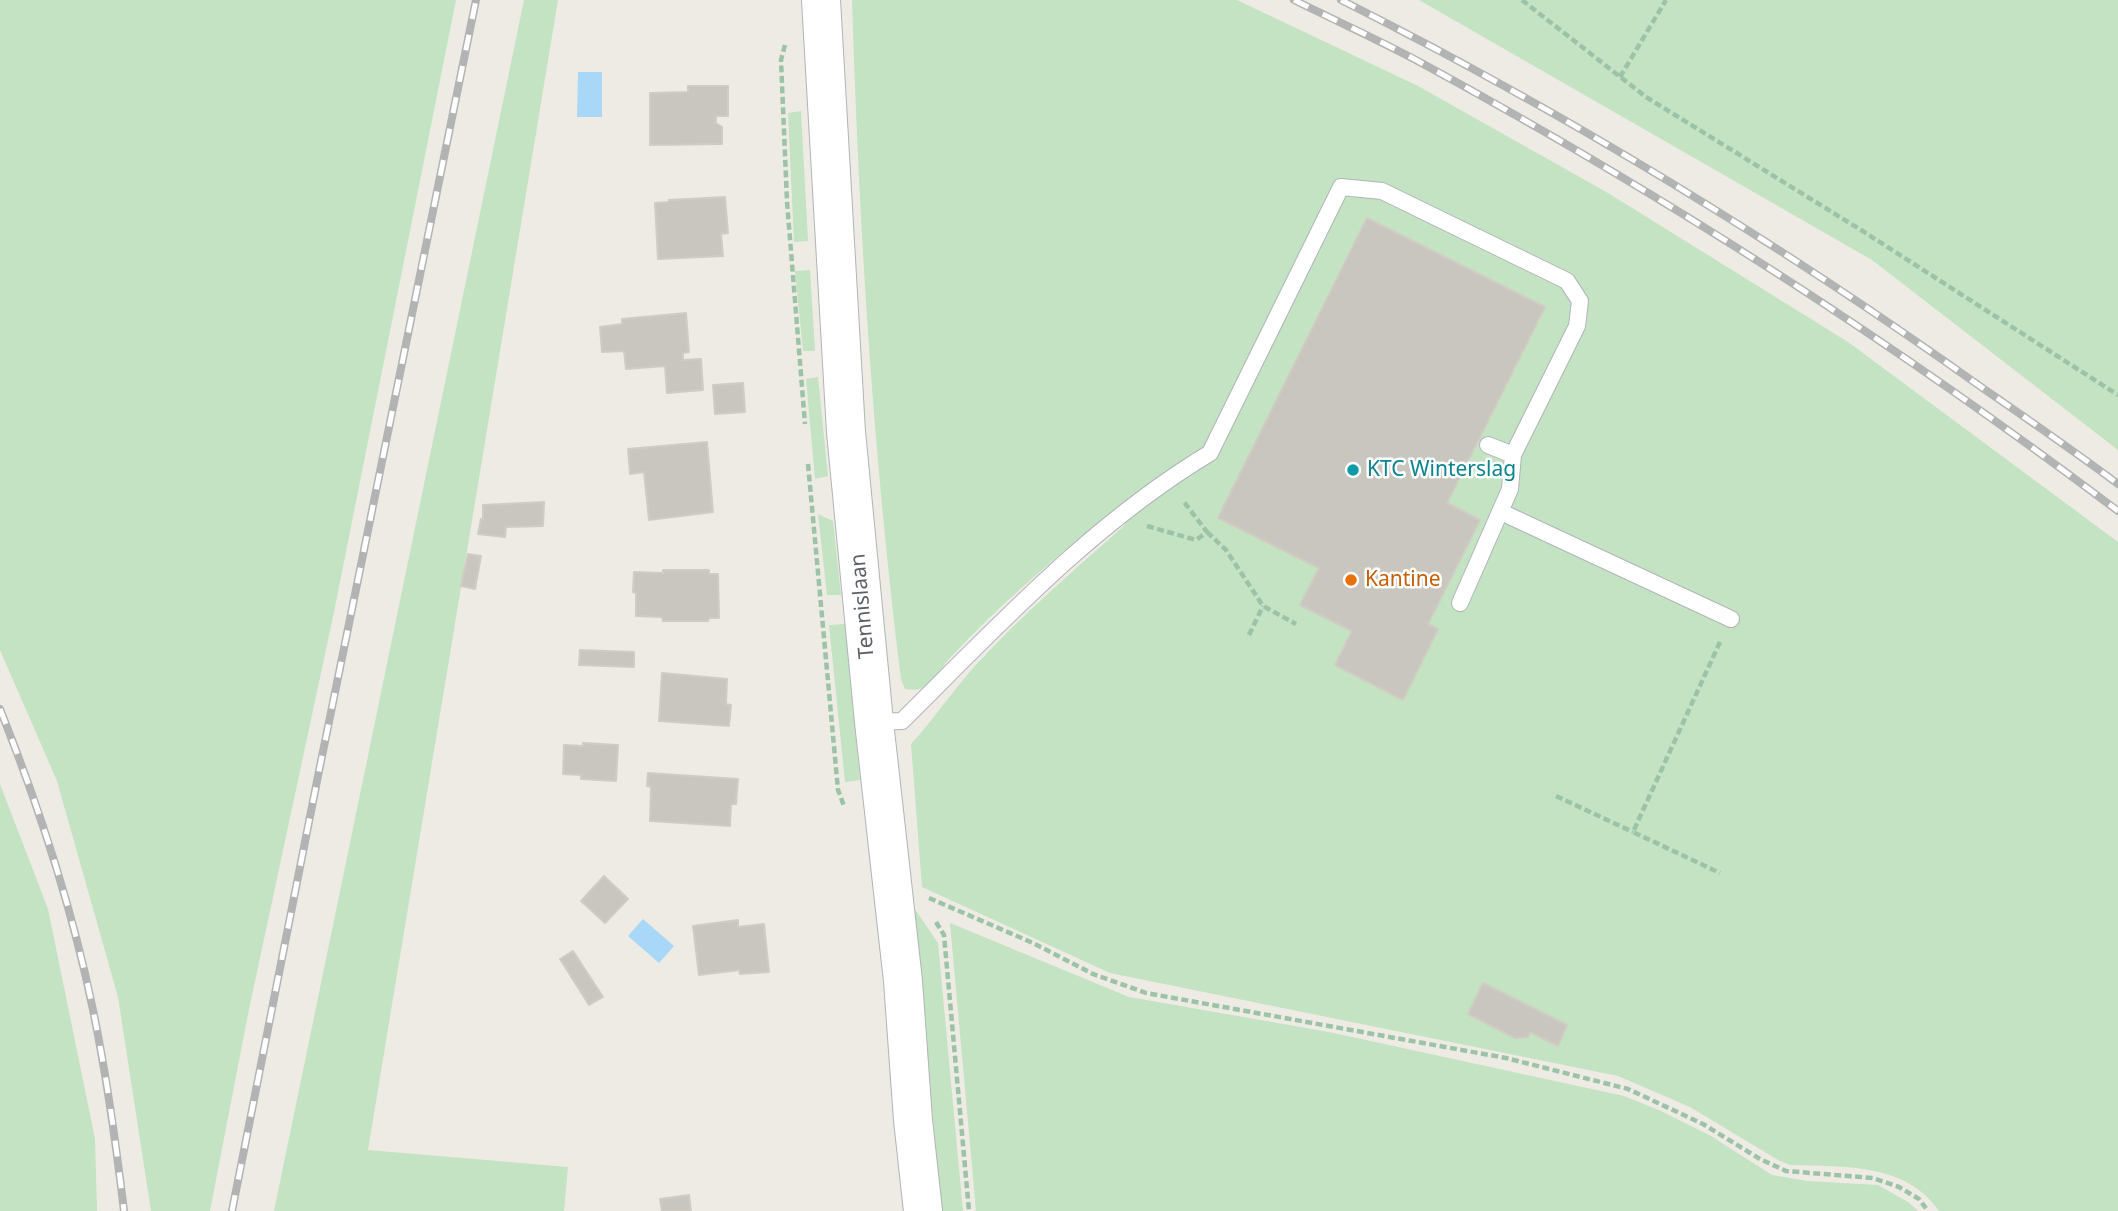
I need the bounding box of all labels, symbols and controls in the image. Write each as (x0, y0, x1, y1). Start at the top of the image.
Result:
place label: KTC Winterslag (1367, 457, 1516, 483)
marker: KTC Winterslag (1345, 462, 1361, 478)
street label: Tennislaan (846, 552, 880, 660)
place label: Kantine (1365, 567, 1441, 593)
marker: Kantine (1343, 572, 1359, 588)

